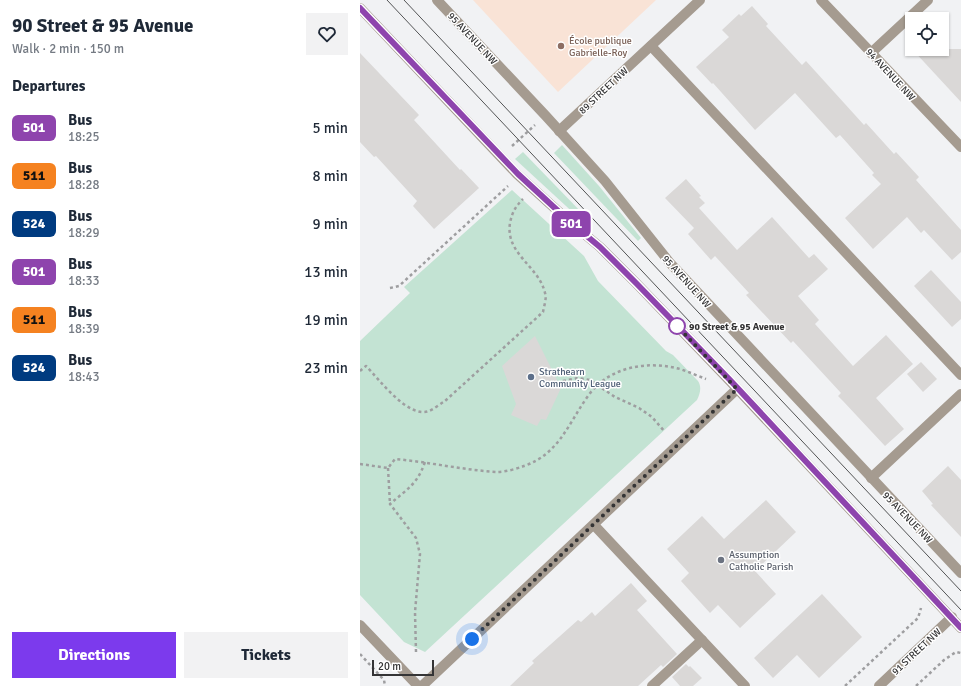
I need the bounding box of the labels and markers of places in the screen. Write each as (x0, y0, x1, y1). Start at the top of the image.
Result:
place label: École publique Gabrielle-Roy (569, 34, 632, 59)
marker: École publique Gabrielle-Roy (556, 41, 566, 51)
marker: 90 Street & 95 Avenue (668, 317, 686, 335)
place label: 90 Street & 95 Avenue (689, 321, 785, 333)
place label: Strathearn Community League (539, 366, 621, 390)
marker: Strathearn Community League (526, 372, 536, 382)
place label: Assumption Catholic Parish (729, 549, 794, 573)
marker: Assumption Catholic Parish (716, 555, 726, 565)

